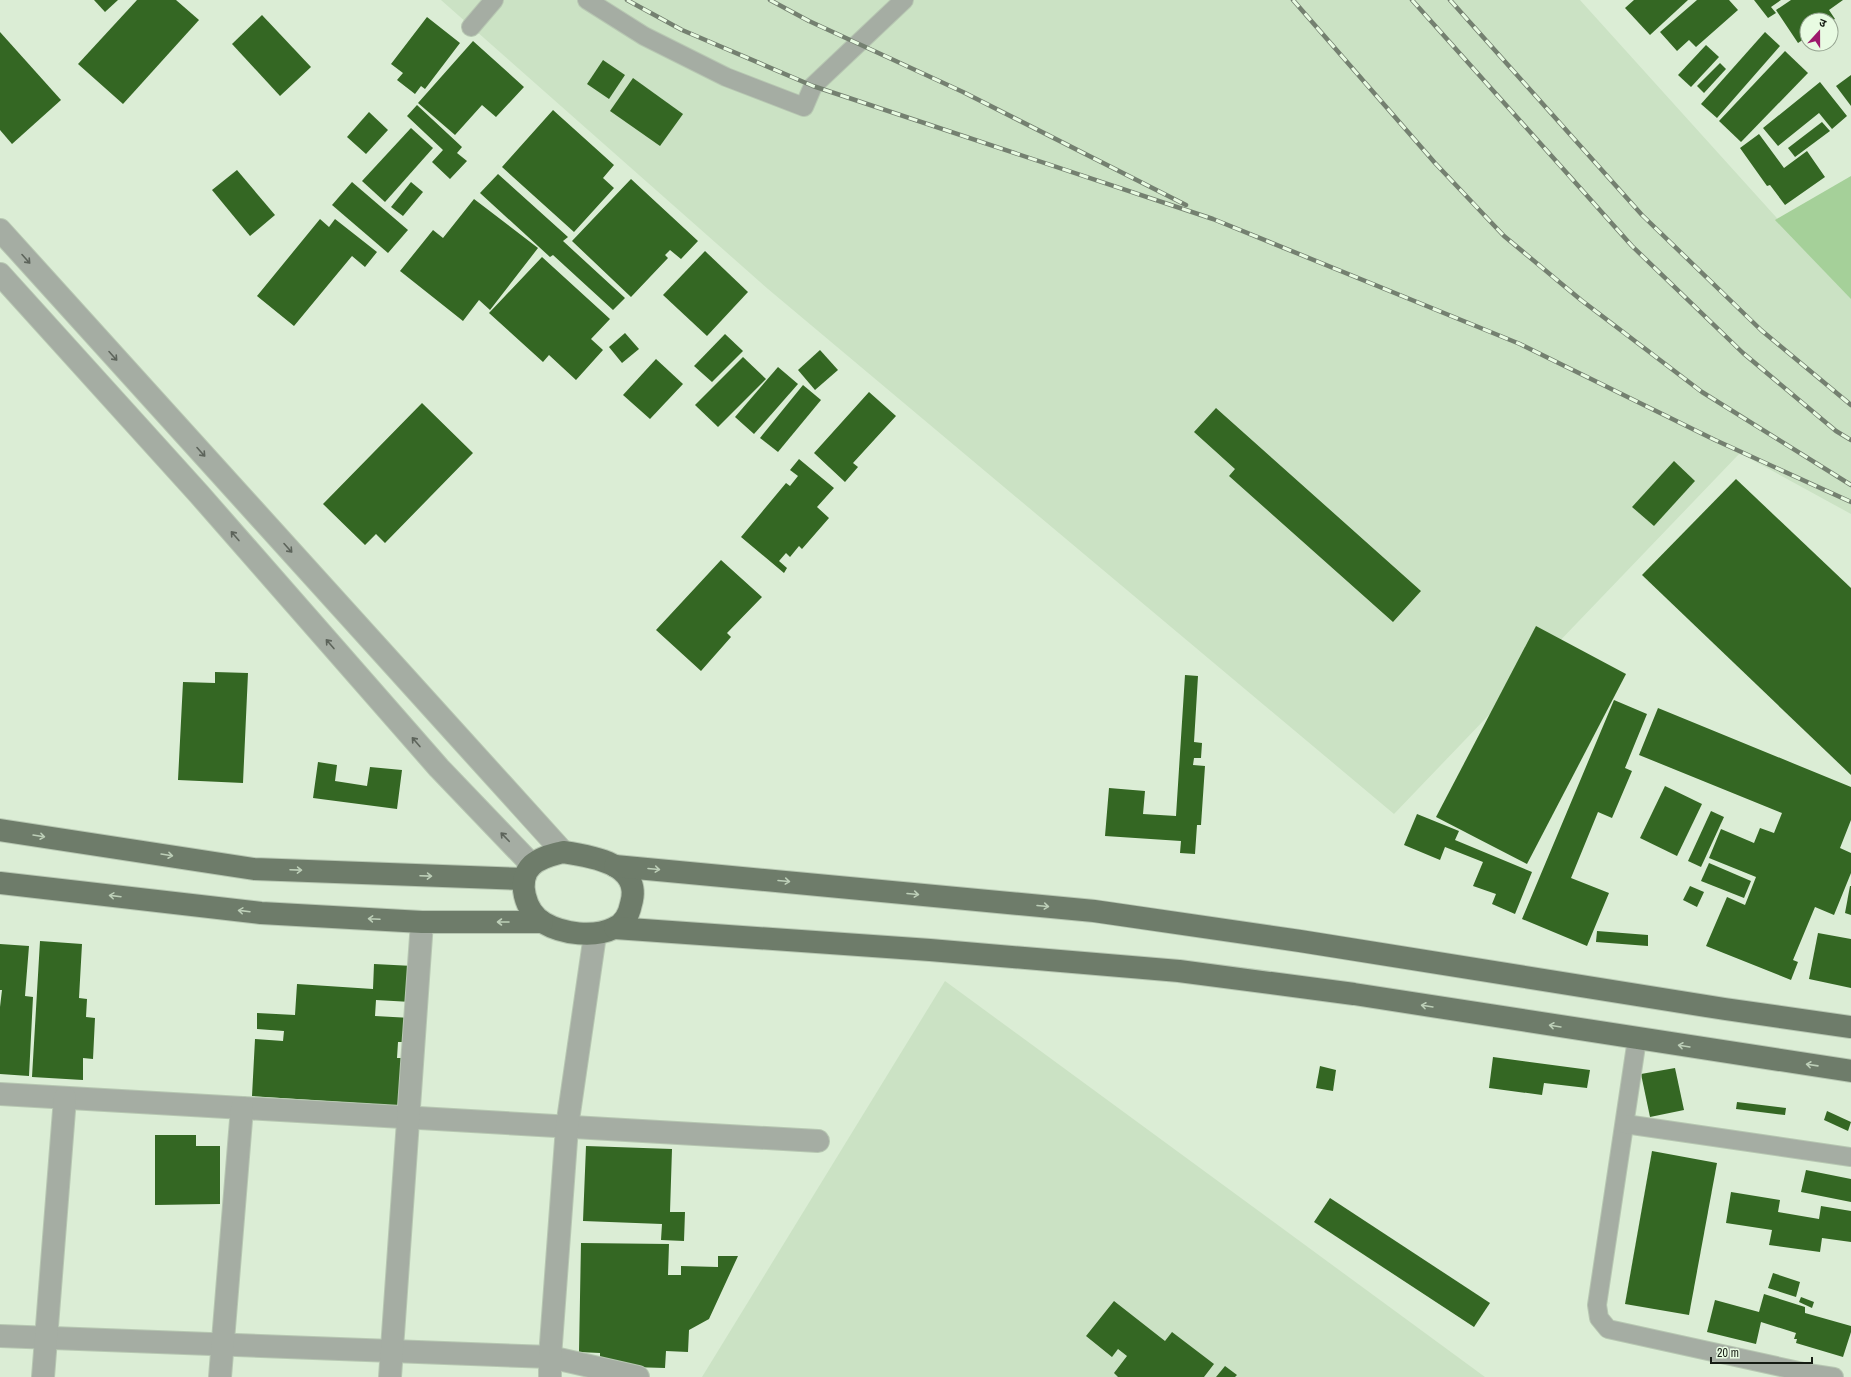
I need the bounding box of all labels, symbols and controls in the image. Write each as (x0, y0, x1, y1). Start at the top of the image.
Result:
north arrow (1799, 12, 1839, 52)
text: उ (1817, 15, 1829, 31)
one-way arrow (21, 254, 31, 264)
one-way arrow (109, 350, 118, 361)
one-way arrow (196, 447, 205, 457)
one-way arrow (231, 531, 240, 541)
one-way arrow (283, 543, 293, 553)
one-way arrow (326, 639, 335, 649)
one-way arrow (412, 737, 421, 747)
one-way arrow (32, 832, 45, 840)
one-way arrow (500, 832, 510, 842)
one-way arrow (160, 851, 173, 859)
one-way arrow (647, 866, 660, 873)
one-way arrow (289, 867, 302, 874)
one-way arrow (419, 872, 432, 879)
one-way arrow (777, 878, 790, 885)
one-way arrow (906, 890, 919, 897)
one-way arrow (109, 892, 122, 900)
one-way arrow (1036, 902, 1049, 909)
one-way arrow (238, 907, 251, 915)
one-way arrow (368, 915, 381, 923)
one-way arrow (497, 918, 510, 926)
one-way arrow (1421, 1001, 1434, 1009)
one-way arrow (1549, 1022, 1562, 1030)
one-way arrow (1678, 1042, 1691, 1050)
one-way arrow (1806, 1061, 1819, 1069)
scale bar (1711, 1339, 1812, 1365)
text: 20 m (1717, 1345, 1739, 1361)

